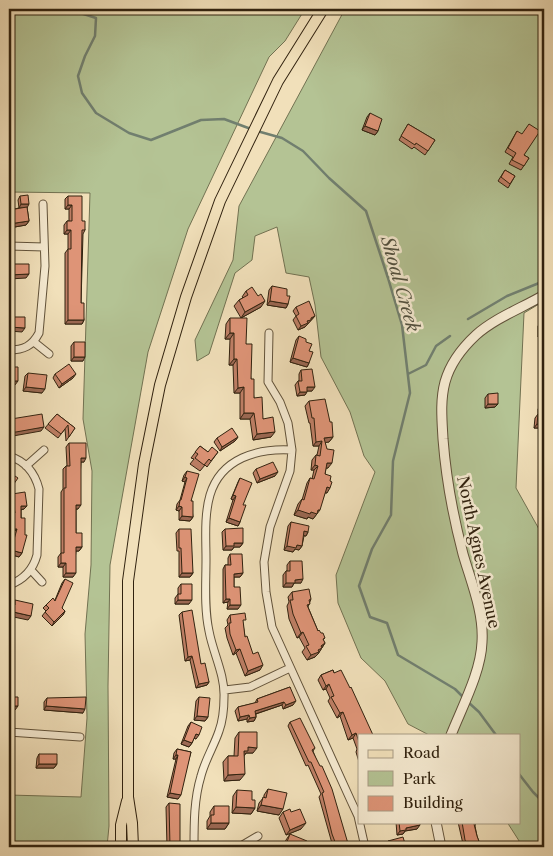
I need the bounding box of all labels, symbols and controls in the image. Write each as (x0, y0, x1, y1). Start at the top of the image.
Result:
water label: Shoal Creek (376, 233, 424, 335)
street label: North Agnes Avenue (453, 474, 505, 630)
legend (358, 734, 520, 824)
text: Road (403, 743, 440, 762)
text: Park (403, 769, 437, 788)
text: Building (403, 793, 463, 812)

